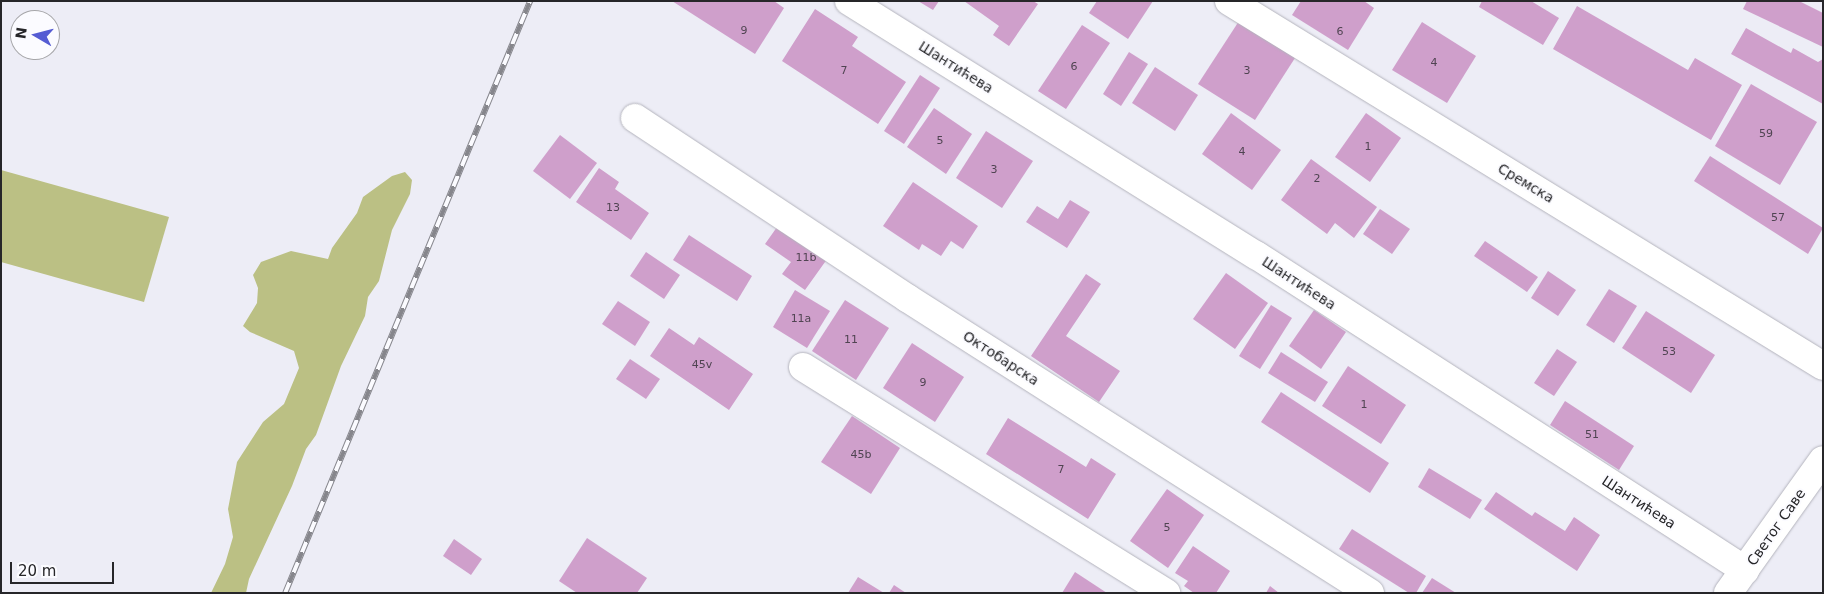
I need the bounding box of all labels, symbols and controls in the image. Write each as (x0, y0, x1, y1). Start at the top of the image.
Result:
north arrow (10, 10, 60, 60)
house number: 9 (741, 24, 747, 38)
house number: 6 (1337, 25, 1343, 39)
text: N (12, 26, 30, 40)
street label: Шантићева (916, 37, 996, 97)
house number: 4 (1431, 56, 1437, 70)
house number: 6 (1071, 60, 1077, 74)
house number: 7 (841, 64, 847, 78)
house number: 3 (1244, 64, 1250, 78)
house number: 59 (1759, 127, 1773, 141)
house number: 5 (937, 134, 943, 148)
house number: 1 (1365, 140, 1371, 154)
house number: 4 (1239, 145, 1245, 159)
street label: Сремска (1495, 160, 1557, 206)
house number: 3 (991, 163, 997, 177)
house number: 2 (1314, 172, 1320, 186)
house number: 13 (606, 201, 620, 215)
house number: 57 (1771, 211, 1785, 225)
house number: 11b (796, 251, 816, 265)
street label: Шантићева (1259, 253, 1339, 313)
house number: 11a (791, 312, 811, 326)
street label: Октобарска (960, 327, 1042, 389)
house number: 11 (844, 333, 858, 347)
house number: 53 (1662, 345, 1676, 359)
house number: 45v (692, 358, 712, 372)
house number: 9 (920, 376, 926, 390)
house number: 1 (1361, 398, 1367, 412)
house number: 51 (1585, 428, 1599, 442)
house number: 45b (851, 448, 871, 462)
house number: 7 (1058, 463, 1064, 477)
street label: Шантићева (1599, 472, 1679, 532)
street label: Светог Саве (1743, 485, 1809, 569)
house number: 5 (1164, 521, 1170, 535)
scale bar (12, 552, 116, 584)
text: 20 m (18, 562, 56, 580)

